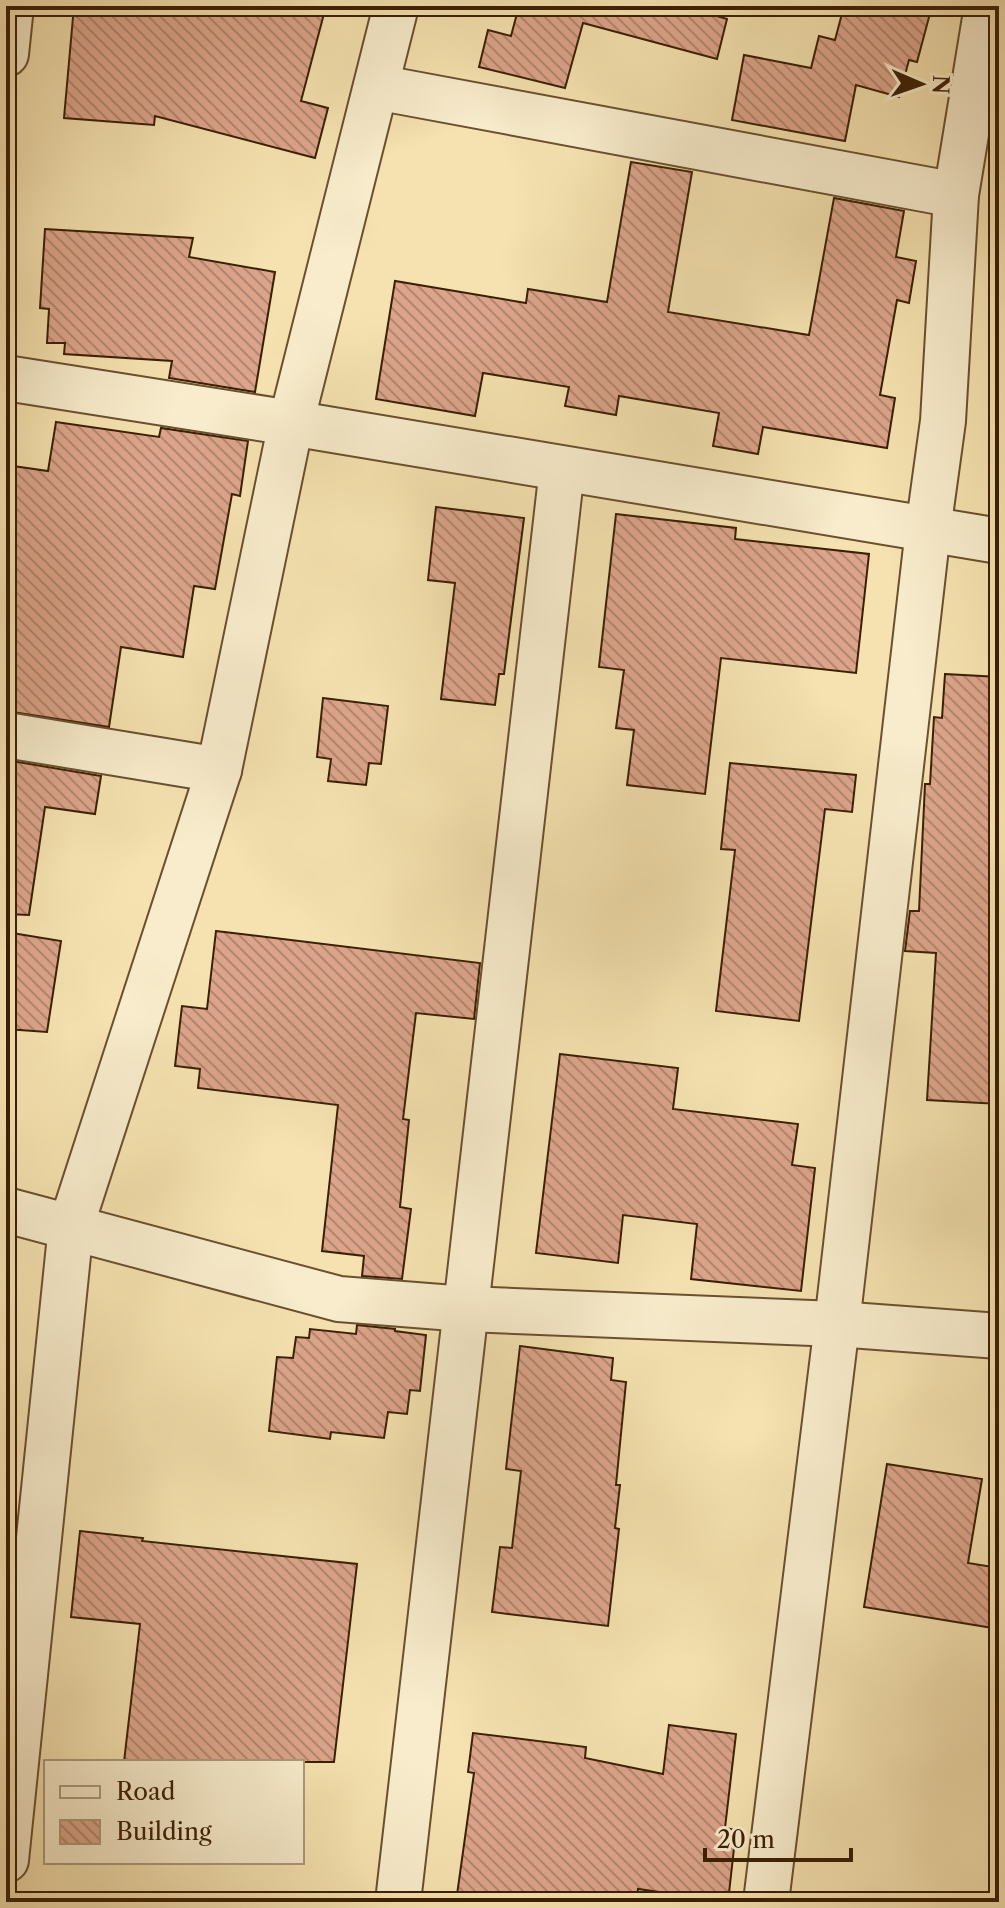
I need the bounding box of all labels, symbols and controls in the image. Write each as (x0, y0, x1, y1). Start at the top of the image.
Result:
north arrow (881, 44, 961, 124)
text: N (927, 75, 954, 95)
legend (44, 1760, 304, 1864)
text: Road (116, 1777, 176, 1806)
scale bar (705, 1812, 851, 1862)
text: Building (116, 1817, 212, 1846)
text: 20 m (717, 1825, 775, 1854)

